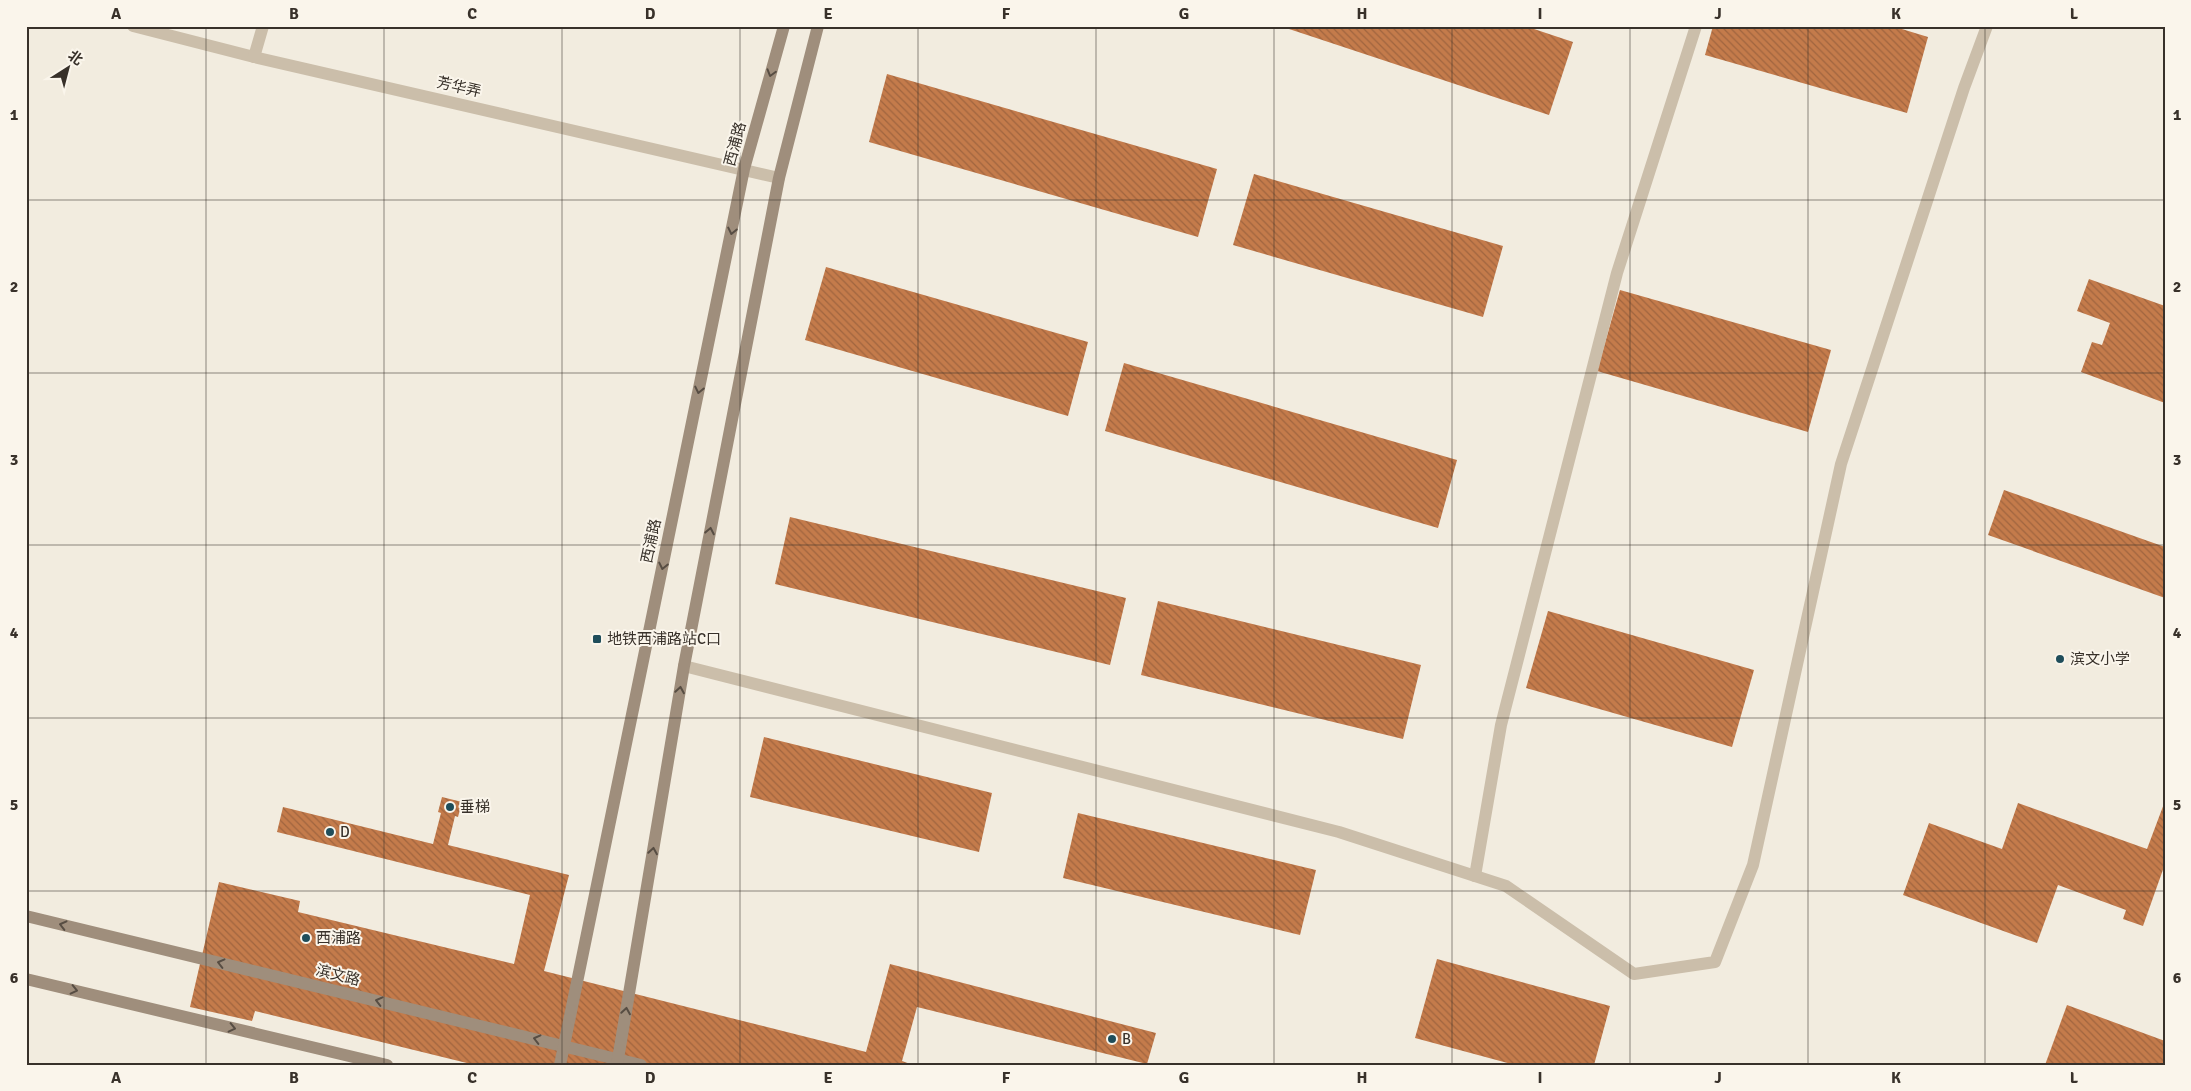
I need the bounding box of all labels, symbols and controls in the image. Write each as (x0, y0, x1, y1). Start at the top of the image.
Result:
text: A (111, 4, 122, 24)
text: B (289, 4, 299, 24)
text: C (467, 4, 477, 24)
text: D (645, 4, 656, 24)
text: E (823, 4, 833, 24)
text: F (1002, 4, 1011, 24)
text: G (1179, 4, 1189, 24)
text: H (1357, 4, 1367, 24)
text: I (1537, 4, 1543, 24)
text: J (1714, 4, 1722, 24)
text: K (1891, 4, 1901, 24)
text: L (2070, 4, 2079, 24)
north arrow (42, 42, 92, 92)
text: 北 (65, 47, 86, 69)
one-way arrow (766, 69, 777, 78)
street label: 芳华弄 (435, 73, 483, 101)
text: 1 (10, 105, 19, 125)
text: 1 (2173, 105, 2182, 125)
street label: 西浦路 (720, 120, 750, 168)
one-way arrow (727, 226, 737, 235)
text: 2 (10, 277, 18, 297)
text: 2 (2173, 277, 2181, 297)
one-way arrow (694, 385, 705, 394)
text: 3 (10, 450, 18, 470)
text: 3 (2173, 450, 2181, 470)
street label: 西浦路 (638, 517, 664, 565)
one-way arrow (705, 526, 715, 535)
one-way arrow (658, 562, 668, 571)
text: 4 (10, 623, 19, 643)
text: 4 (2173, 623, 2182, 643)
place label: 地铁西浦路站C口 (607, 630, 721, 648)
marker: 地铁西浦路站C口 (591, 633, 603, 645)
place label: 滨文小学 (2070, 650, 2130, 668)
marker: 滨文小学 (2054, 653, 2066, 665)
one-way arrow (674, 686, 684, 695)
text: 5 (10, 795, 18, 815)
text: 5 (2173, 795, 2181, 815)
place label: 垂梯 (460, 798, 490, 816)
marker: 垂梯 (444, 801, 456, 813)
place label: D (340, 823, 350, 841)
marker: D (324, 826, 336, 838)
one-way arrow (648, 846, 658, 855)
one-way arrow (58, 920, 67, 931)
place label: 西浦路 (316, 929, 361, 947)
marker: 西浦路 (300, 932, 312, 944)
one-way arrow (216, 958, 225, 969)
street label: 滨文路 (314, 961, 362, 989)
text: 6 (10, 968, 19, 988)
text: 6 (2173, 968, 2182, 988)
one-way arrow (69, 984, 78, 995)
one-way arrow (374, 996, 383, 1007)
one-way arrow (621, 1006, 631, 1015)
one-way arrow (227, 1022, 236, 1033)
place label: B (1122, 1030, 1131, 1048)
marker: B (1106, 1033, 1118, 1045)
one-way arrow (533, 1035, 541, 1045)
text: A (111, 1068, 122, 1088)
text: B (289, 1068, 299, 1088)
text: C (467, 1068, 477, 1088)
text: D (645, 1068, 656, 1088)
text: E (823, 1068, 833, 1088)
text: F (1002, 1068, 1011, 1088)
text: G (1179, 1068, 1189, 1088)
text: H (1357, 1068, 1367, 1088)
text: I (1537, 1068, 1543, 1088)
text: J (1714, 1068, 1722, 1088)
text: K (1891, 1068, 1901, 1088)
text: L (2070, 1068, 2079, 1088)

